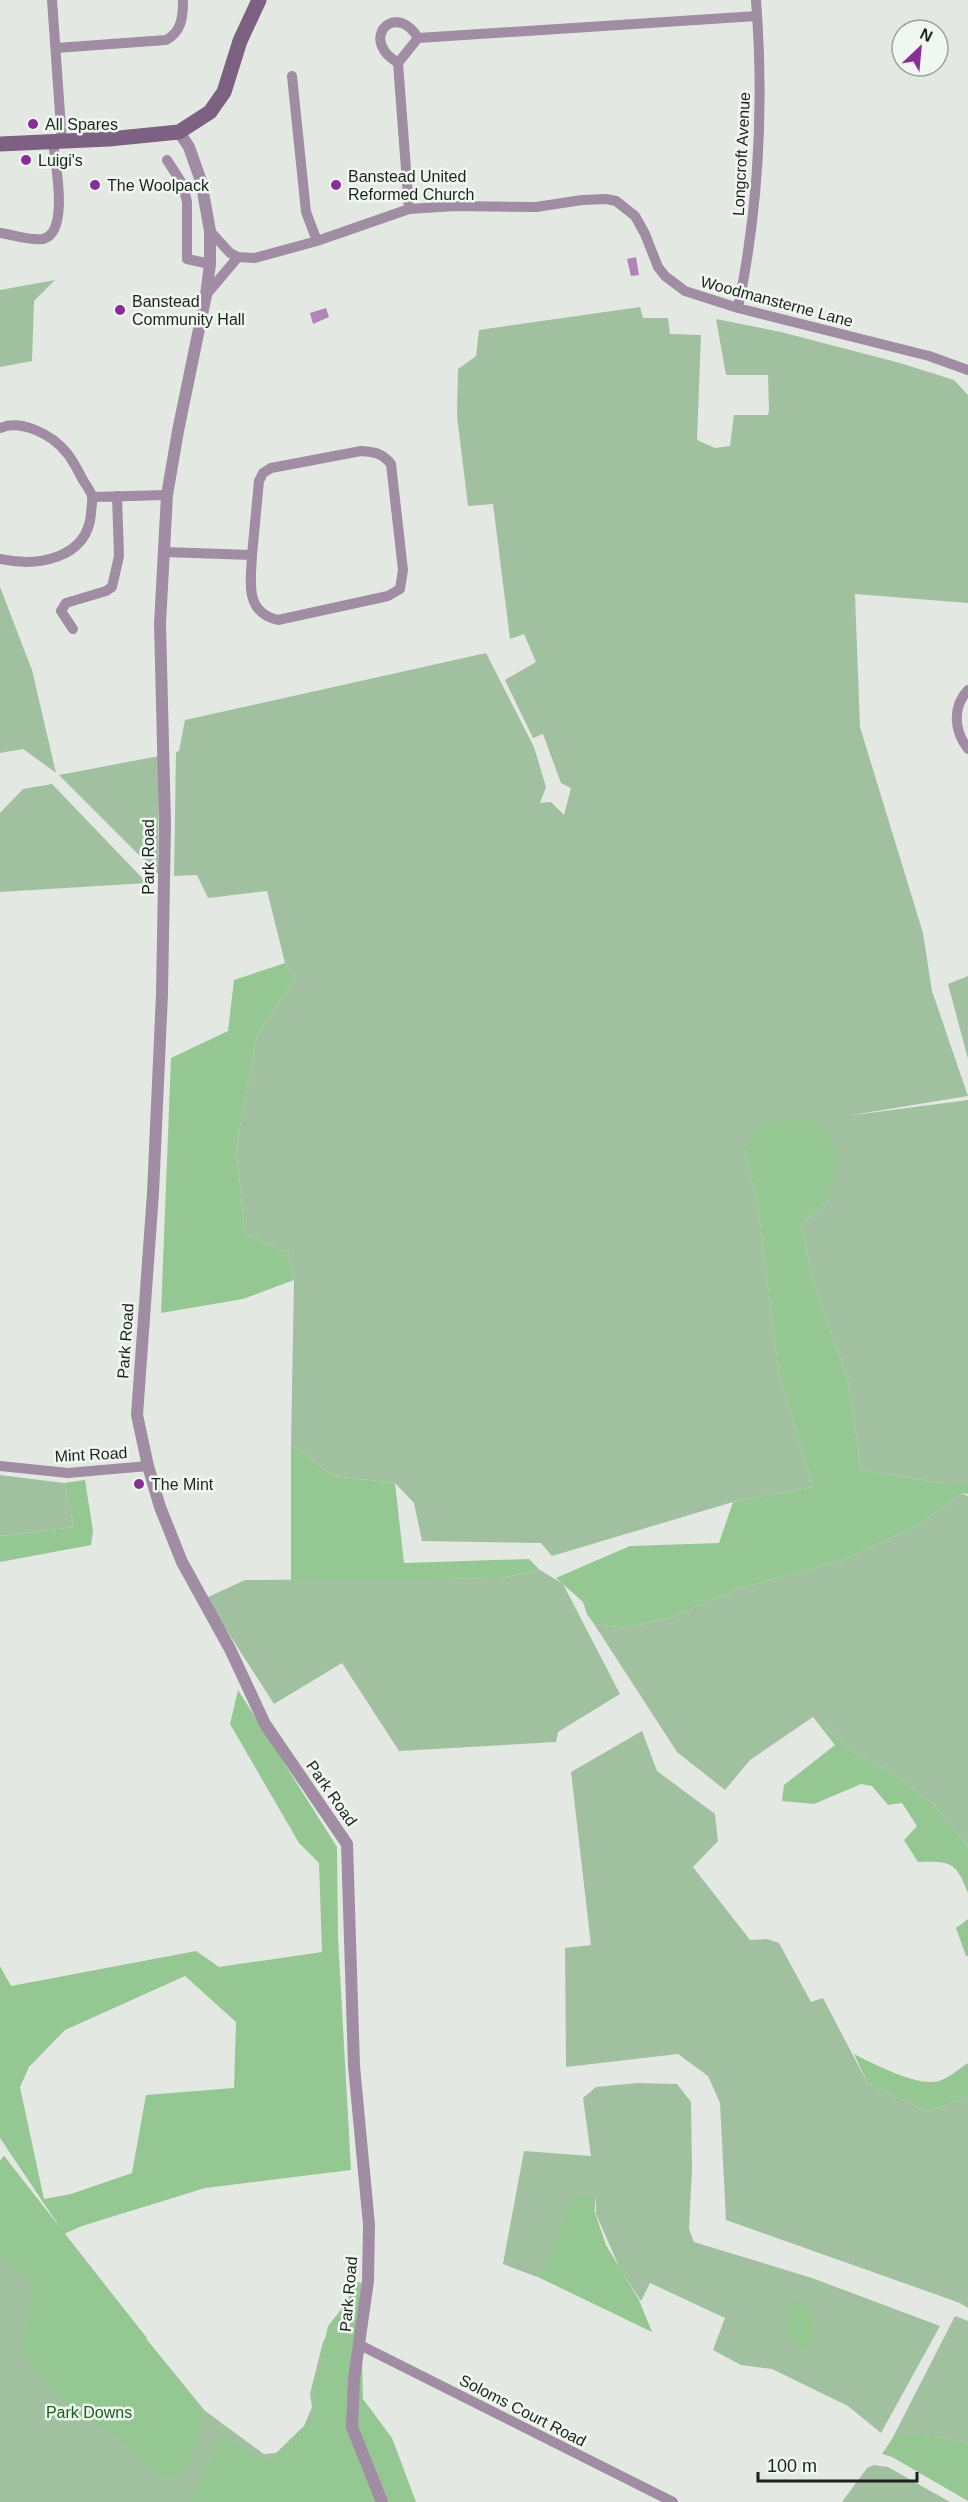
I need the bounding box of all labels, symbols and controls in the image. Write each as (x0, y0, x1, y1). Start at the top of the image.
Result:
north arrow (890, 18, 950, 78)
text: N (917, 25, 935, 45)
street label: Longcroft Avenue (730, 91, 753, 217)
place label: All Spares (45, 116, 118, 133)
marker: All Spares (26, 117, 40, 131)
place label: Luigi's (38, 152, 83, 169)
marker: Luigi's (19, 153, 33, 167)
place label: Banstead United Reformed Church (348, 168, 474, 203)
place label: The Woolpack (107, 177, 210, 194)
marker: The Woolpack (88, 178, 102, 192)
marker: Banstead United Reformed Church (329, 178, 343, 192)
street label: Woodmansterne Lane (699, 273, 855, 330)
place label: Banstead Community Hall (132, 293, 245, 328)
marker: Banstead Community Hall (113, 303, 127, 317)
street label: Park Road (140, 819, 157, 895)
street label: Park Road (114, 1303, 137, 1379)
street label: Mint Road (54, 1444, 128, 1465)
place label: The Mint (151, 1476, 214, 1493)
marker: The Mint (132, 1477, 146, 1491)
street label: Park Road (303, 1757, 360, 1829)
street label: Park Road (337, 2256, 360, 2332)
street label: Soloms Court Road (457, 2371, 589, 2450)
park label: Park Downs (46, 2404, 132, 2421)
scale bar (758, 2445, 917, 2483)
text: 100 m (767, 2456, 817, 2476)

